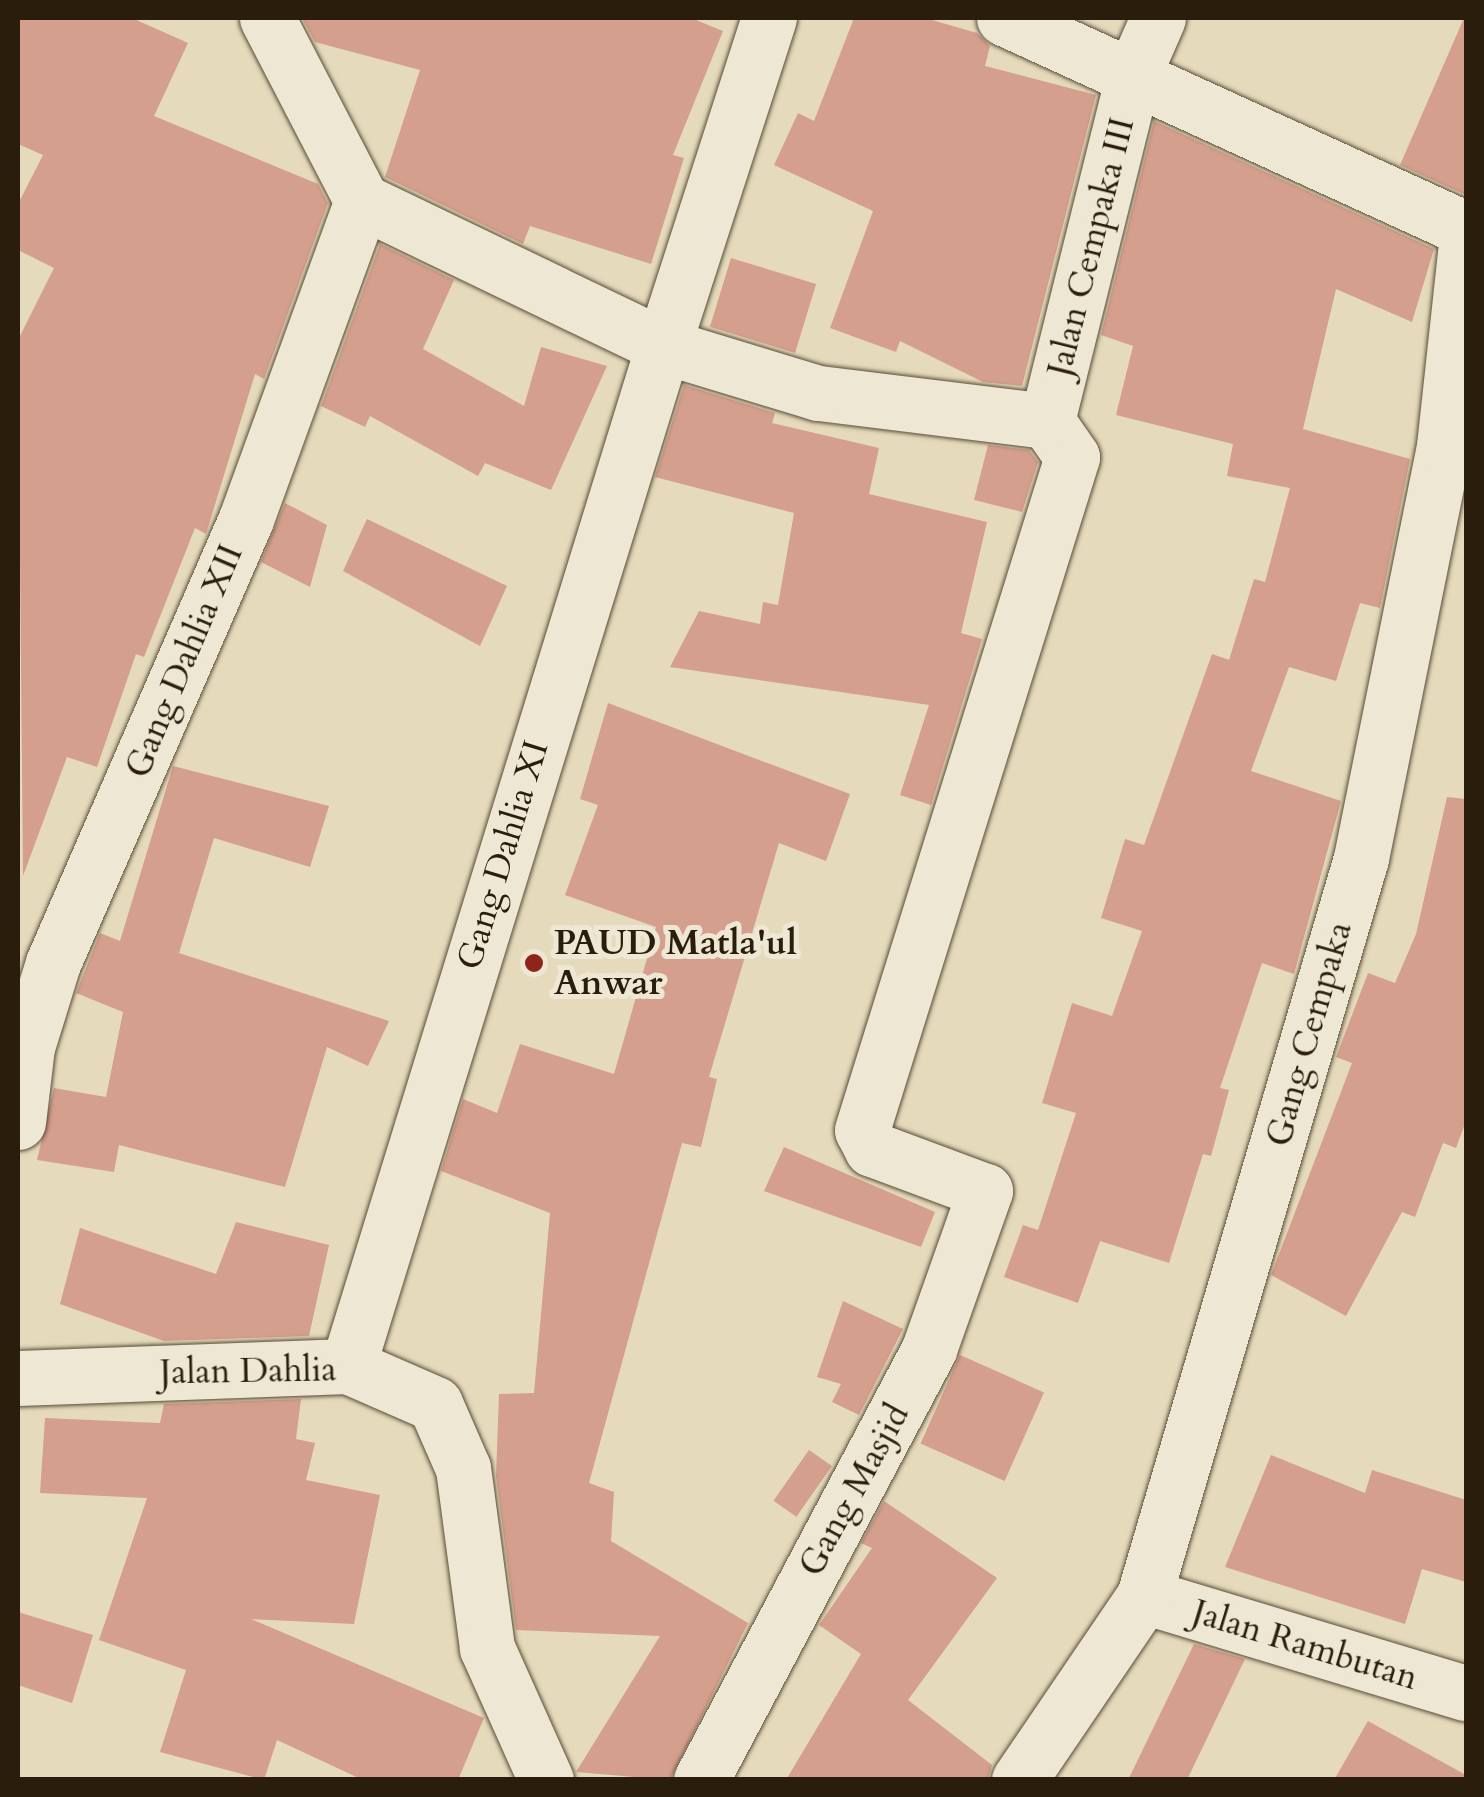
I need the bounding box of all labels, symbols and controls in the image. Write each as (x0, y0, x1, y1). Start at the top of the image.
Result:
street label: Jalan Cempaka III (1039, 113, 1143, 381)
street label: Gang Dahlia XII (116, 538, 252, 784)
street label: Gang Dahlia XI (448, 735, 558, 975)
street label: Gang Cempaka (1257, 917, 1361, 1151)
place label: PAUD Matla'ul Anwar (554, 922, 797, 1004)
marker: PAUD Matla'ul Anwar (523, 952, 545, 974)
street label: Jalan Dahlia (159, 1348, 337, 1394)
street label: Gang Masjid (790, 1397, 918, 1583)
street label: Jalan Rambutan (1187, 1591, 1423, 1699)

